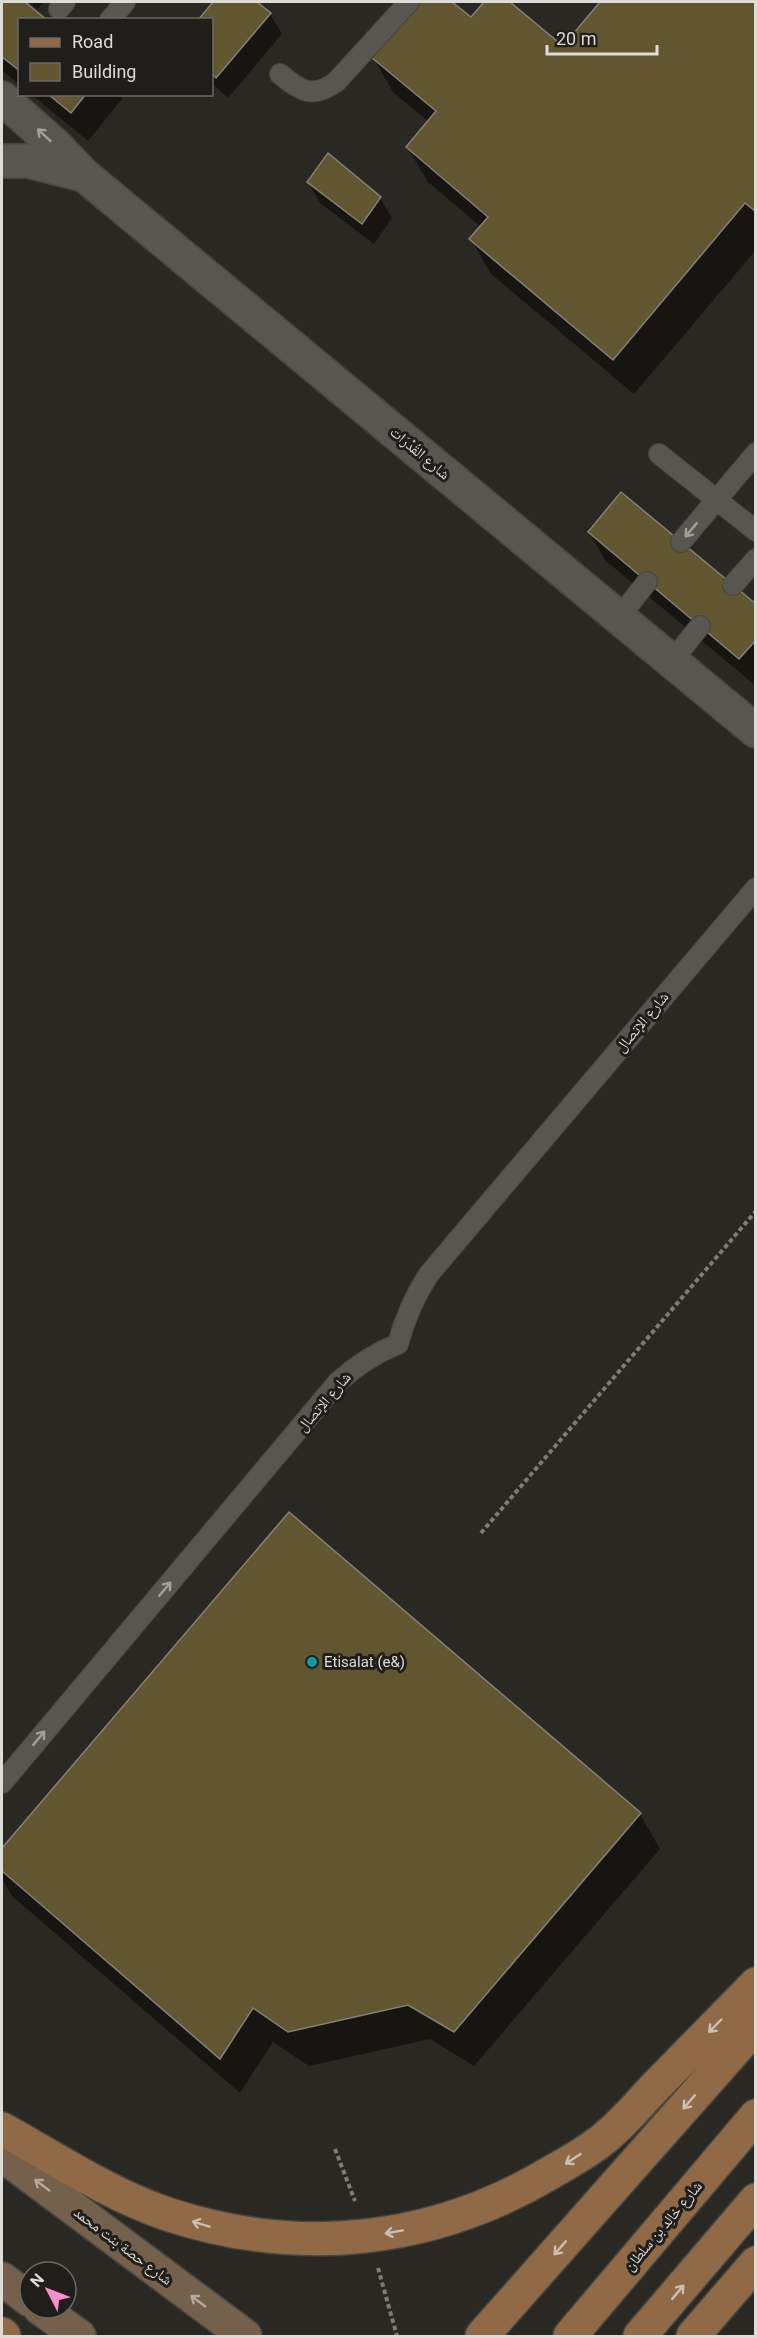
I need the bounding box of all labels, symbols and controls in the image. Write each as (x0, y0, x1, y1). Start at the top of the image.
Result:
legend (18, 18, 213, 96)
scale bar (547, 18, 656, 56)
text: 20 m (556, 28, 596, 49)
text: Road (72, 31, 113, 52)
text: Building (72, 61, 136, 82)
one-way arrow (37, 128, 52, 142)
street label: شارع القُدْرَات (386, 423, 454, 484)
one-way arrow (685, 521, 698, 537)
street label: شارع الإتصال (612, 988, 673, 1056)
street label: شارع الإتصال (293, 1368, 356, 1436)
one-way arrow (158, 1582, 172, 1597)
place label: Etisalat (e&) (324, 1653, 405, 1671)
marker: Etisalat (e&) (305, 1655, 319, 1669)
one-way arrow (32, 1731, 46, 1746)
one-way arrow (707, 2019, 722, 2034)
one-way arrow (682, 2094, 696, 2109)
one-way arrow (565, 2153, 582, 2165)
street label: شارع خالِد بن سلطان (620, 2177, 707, 2275)
one-way arrow (34, 2178, 50, 2191)
street label: شارع حصة بنت محمد (70, 2203, 176, 2290)
one-way arrow (192, 2218, 211, 2229)
one-way arrow (384, 2227, 404, 2238)
one-way arrow (553, 2240, 567, 2255)
north arrow (18, 2260, 78, 2320)
text: N (26, 2270, 48, 2291)
one-way arrow (671, 2284, 684, 2300)
one-way arrow (190, 2295, 206, 2308)

